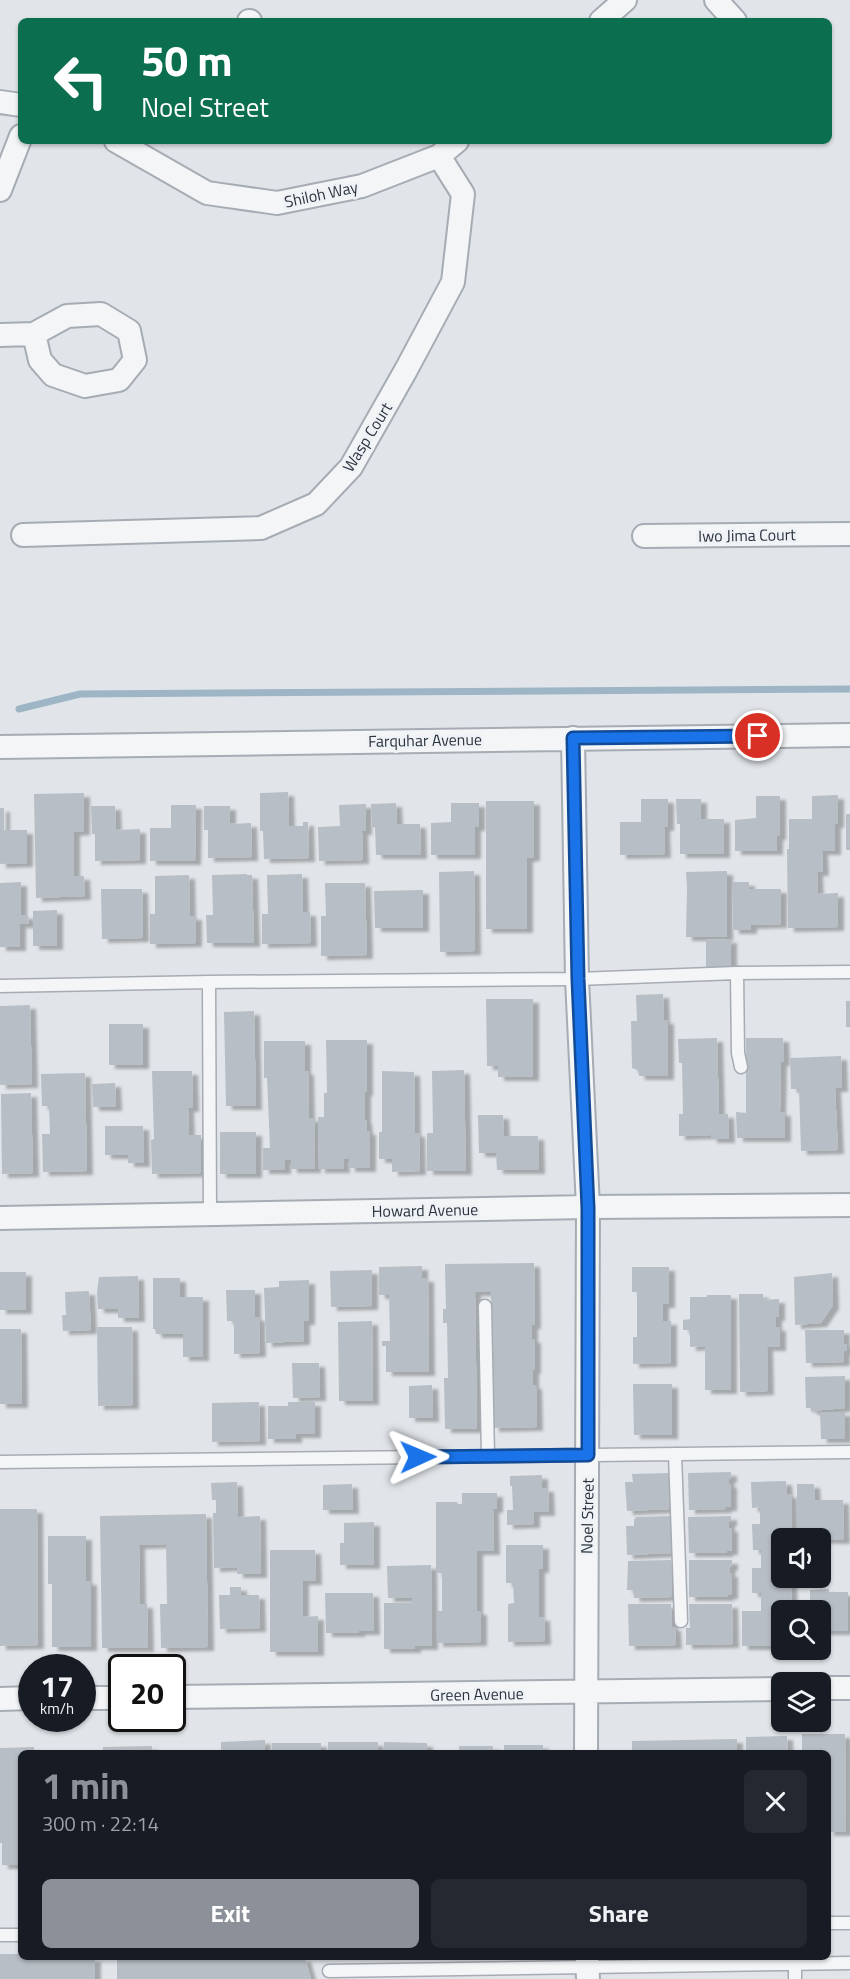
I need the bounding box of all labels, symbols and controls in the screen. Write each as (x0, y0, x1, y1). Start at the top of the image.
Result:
text: 50 m (141, 28, 233, 92)
icon: left (42, 42, 120, 120)
text: Noel Street (141, 86, 269, 127)
street label: Shiloh Way (282, 174, 360, 213)
street label: Wasp Court (336, 397, 398, 476)
street label: Iwo Jima Court (698, 522, 796, 548)
pin (732, 710, 783, 761)
icon: arrive (741, 719, 774, 752)
street label: Farquhar Avenue (368, 727, 482, 753)
street label: Howard Avenue (372, 1197, 478, 1223)
position arrow (386, 1425, 450, 1489)
street label: Noel Street (574, 1478, 600, 1554)
map controls (771, 1528, 831, 1732)
button: sound (771, 1528, 831, 1588)
button: search (771, 1600, 831, 1660)
speed limit sign: 20 (108, 1654, 186, 1732)
text: 17 (40, 1663, 74, 1709)
button: layers (771, 1672, 831, 1732)
street label: Green Avenue (430, 1681, 524, 1707)
text: km/h (40, 1697, 74, 1720)
text: 1 min (42, 1758, 129, 1813)
button: close (744, 1770, 807, 1833)
text: 300 m · 22:14 (42, 1808, 159, 1839)
button: Exit (42, 1879, 419, 1948)
button: Share (431, 1879, 807, 1948)

